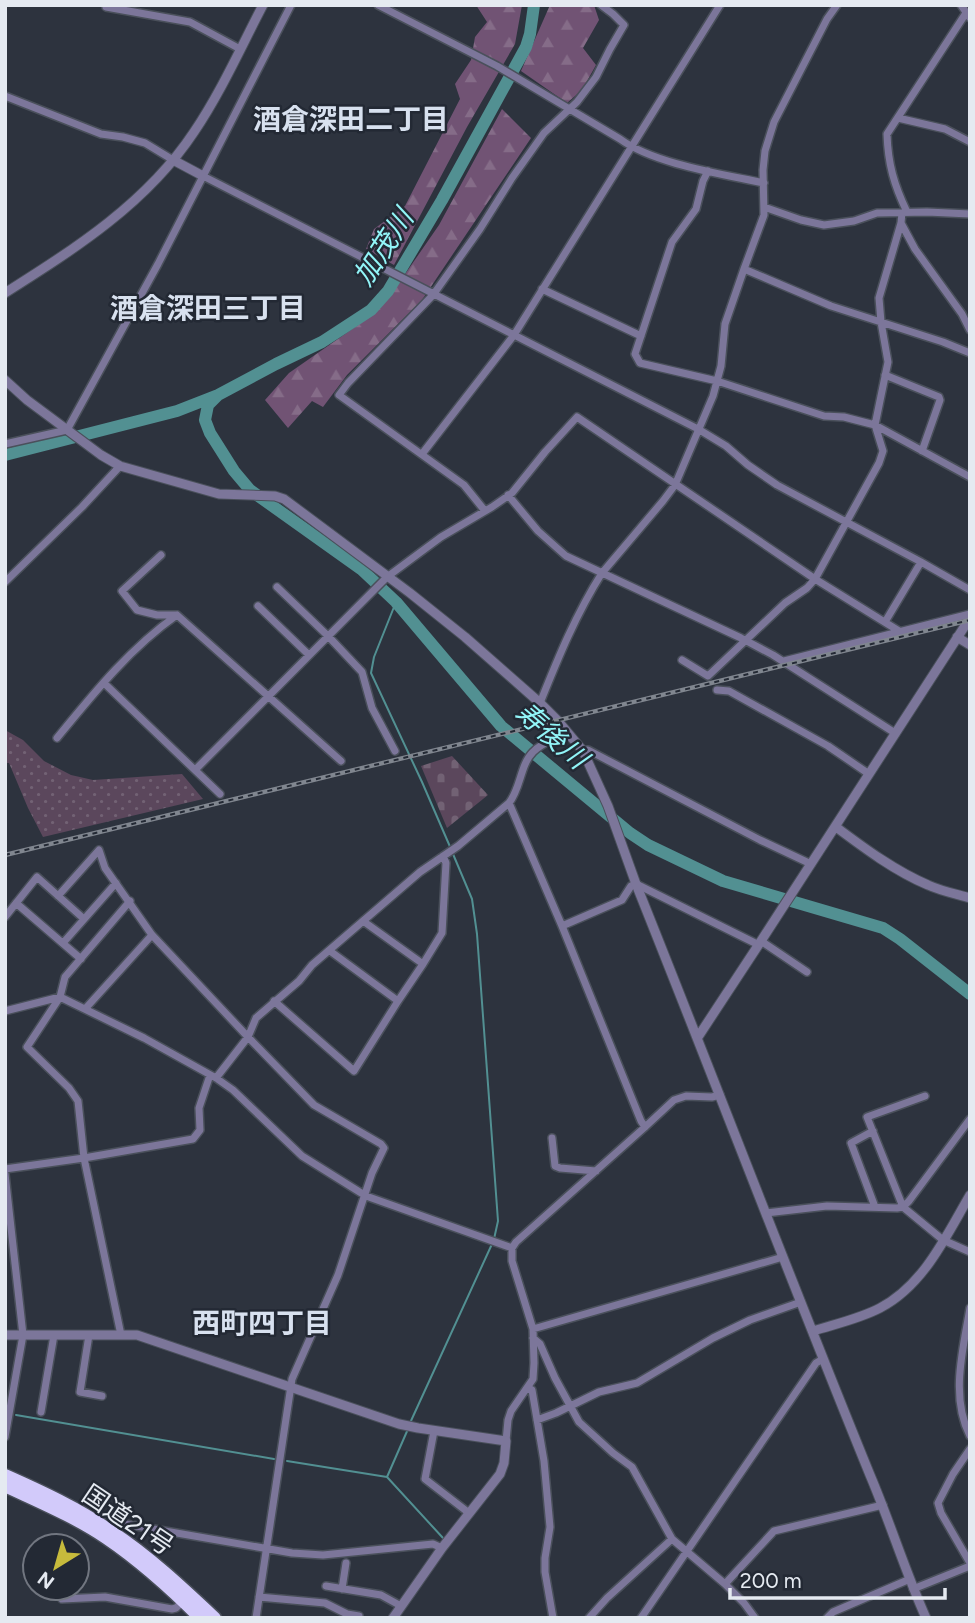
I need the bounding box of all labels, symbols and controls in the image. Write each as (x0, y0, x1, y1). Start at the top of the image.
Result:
district label: 酒倉深田二丁目 (253, 102, 449, 136)
water label: 加茂川 (346, 200, 422, 291)
district label: 酒倉深田三丁目 (110, 291, 306, 325)
water label: 寿後川 (509, 695, 597, 777)
district label: 西町四丁目 (192, 1306, 332, 1340)
street label: 国道21号 (76, 1478, 180, 1562)
north arrow (21, 1532, 91, 1602)
scale bar (730, 1556, 945, 1600)
text: N (33, 1567, 59, 1594)
text: 200 m (740, 1568, 802, 1593)

